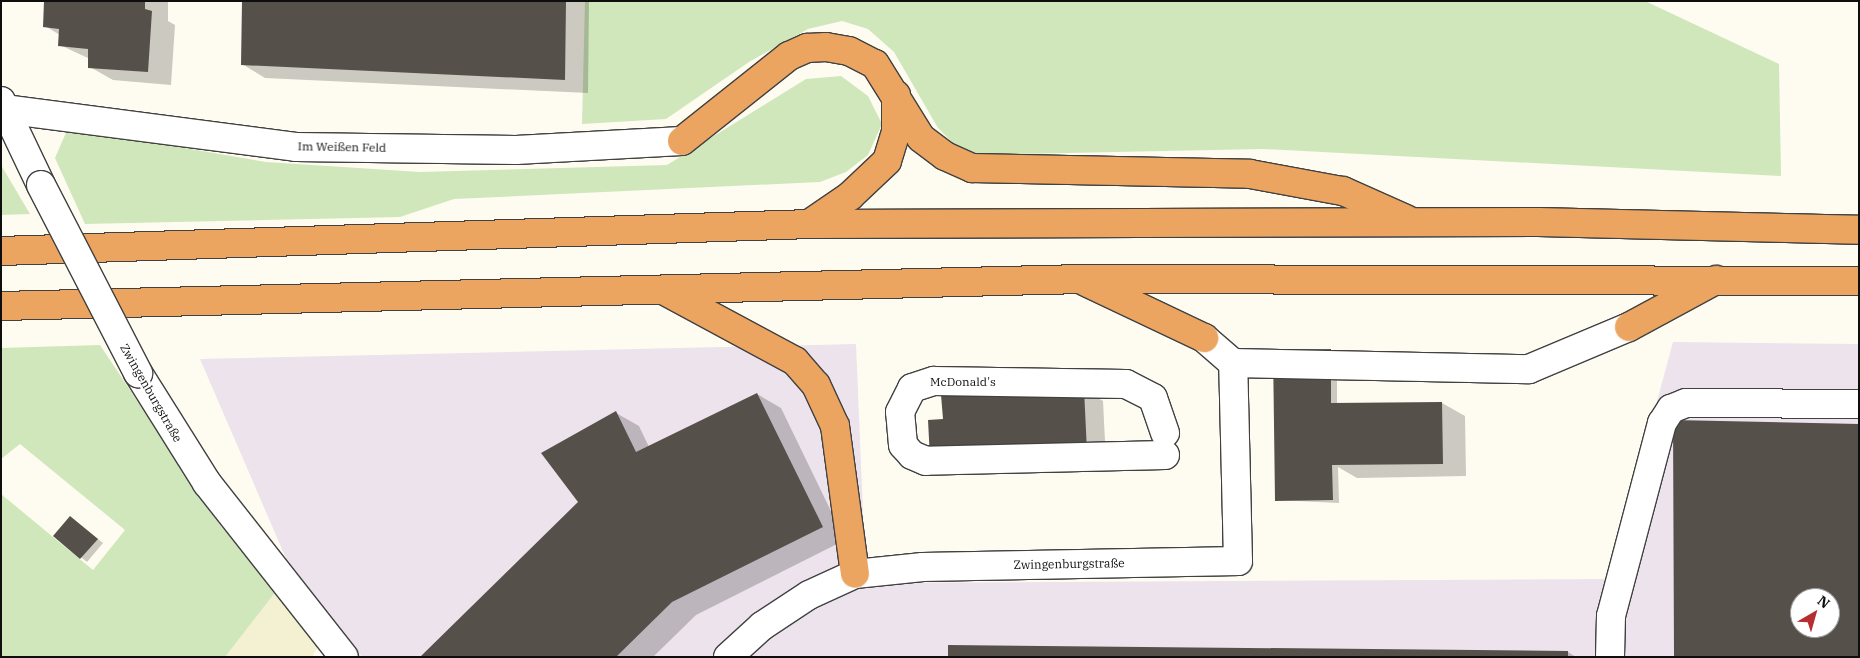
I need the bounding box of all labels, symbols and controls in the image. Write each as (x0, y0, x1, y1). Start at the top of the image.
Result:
street label: Im Weißen Feld (298, 139, 386, 155)
street label: Zwingenburgstraße (117, 341, 185, 445)
street label: McDonald's (930, 375, 996, 389)
street label: Zwingenburgstraße (1013, 556, 1125, 572)
north arrow (1790, 588, 1840, 638)
text: N (1814, 591, 1834, 612)

